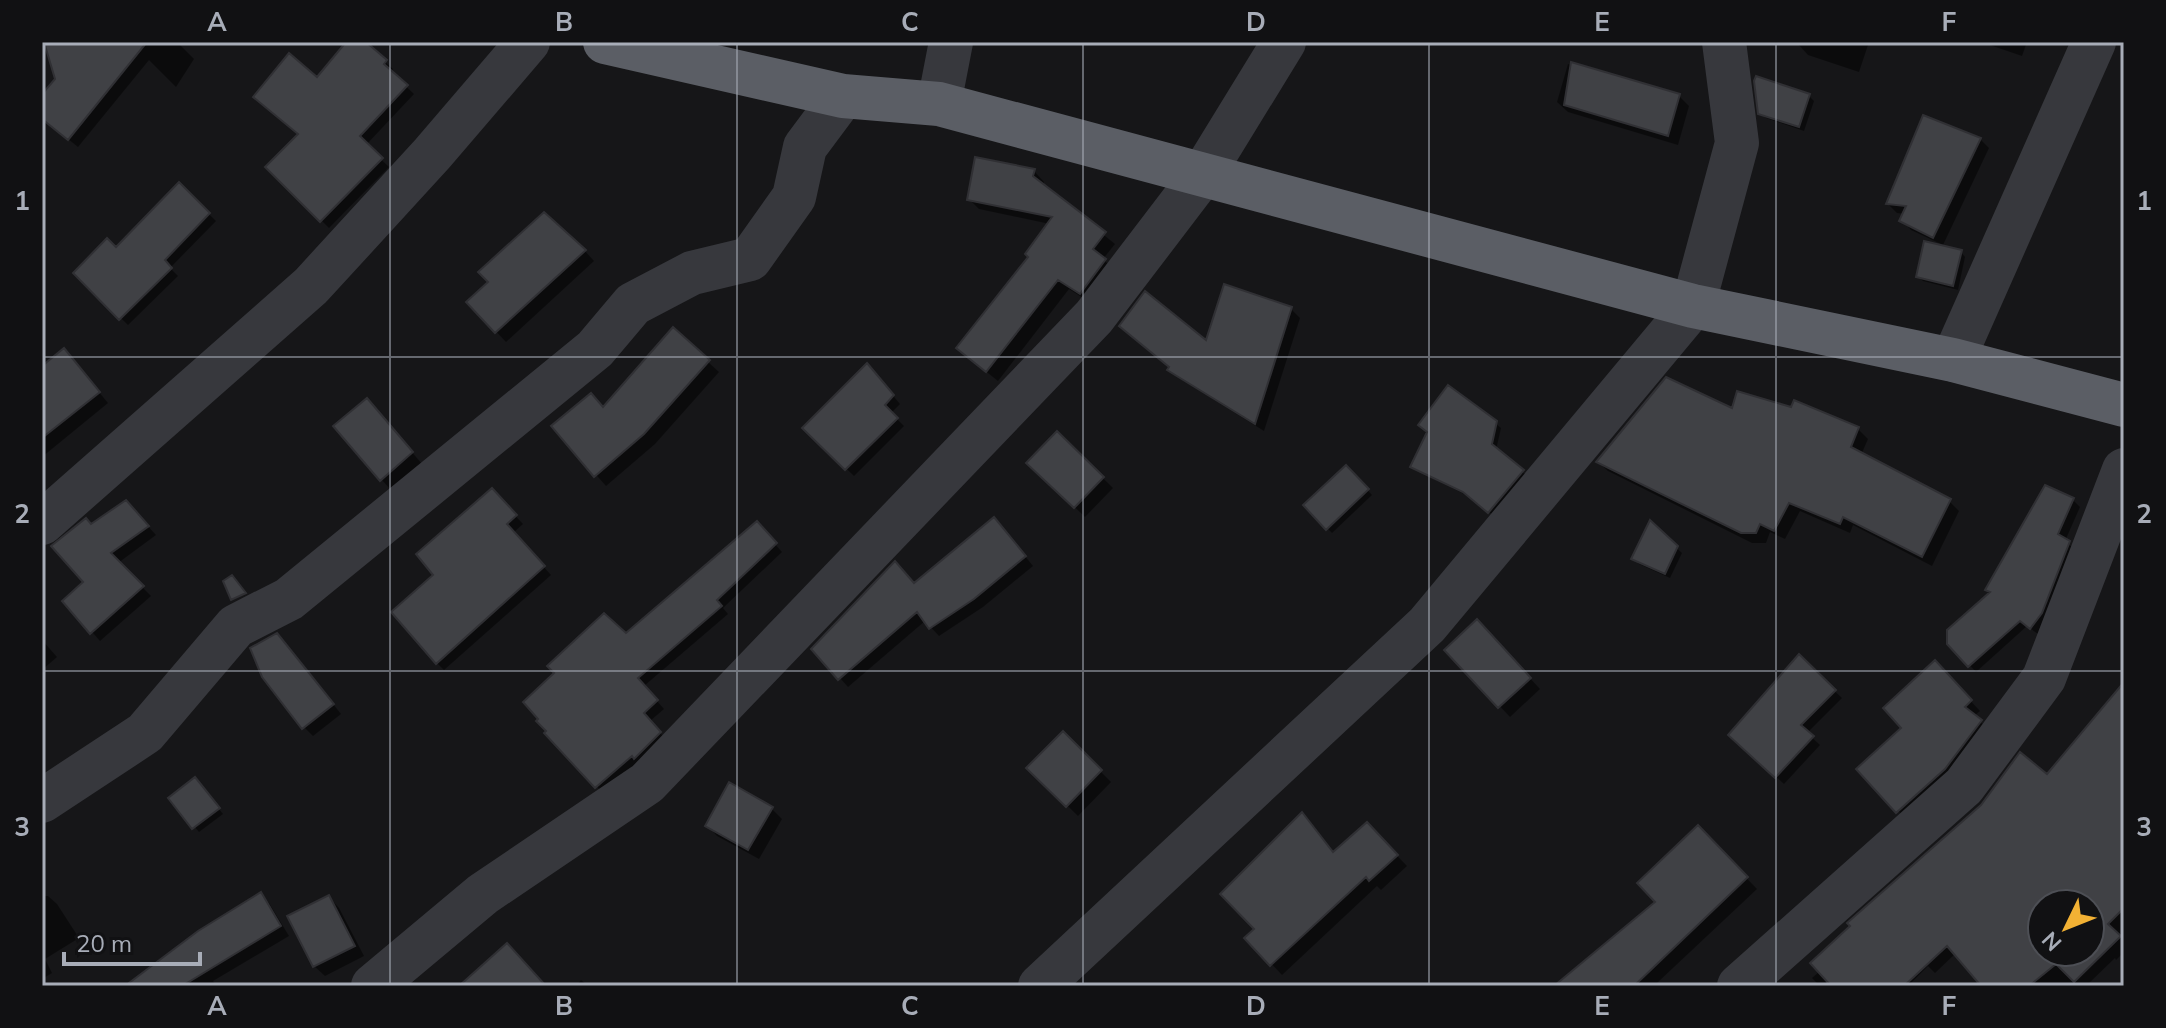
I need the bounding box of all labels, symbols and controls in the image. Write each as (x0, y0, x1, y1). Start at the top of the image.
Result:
text: A (207, 5, 227, 38)
text: B (555, 5, 573, 38)
text: C (901, 5, 919, 38)
text: D (1246, 5, 1266, 38)
text: E (1594, 5, 1610, 38)
text: F (1942, 5, 1957, 38)
text: 1 (14, 184, 30, 217)
text: 1 (2136, 184, 2152, 217)
text: 2 (14, 497, 30, 530)
text: 2 (2136, 497, 2152, 530)
text: 3 (14, 810, 30, 843)
text: 3 (2136, 810, 2152, 843)
north arrow (2026, 888, 2106, 968)
scale bar (64, 916, 200, 966)
text: N (2035, 926, 2067, 957)
text: 20 m (76, 928, 132, 958)
text: A (207, 989, 227, 1022)
text: B (555, 989, 573, 1022)
text: C (901, 989, 919, 1022)
text: D (1246, 989, 1266, 1022)
text: E (1594, 989, 1610, 1022)
text: F (1942, 989, 1957, 1022)

